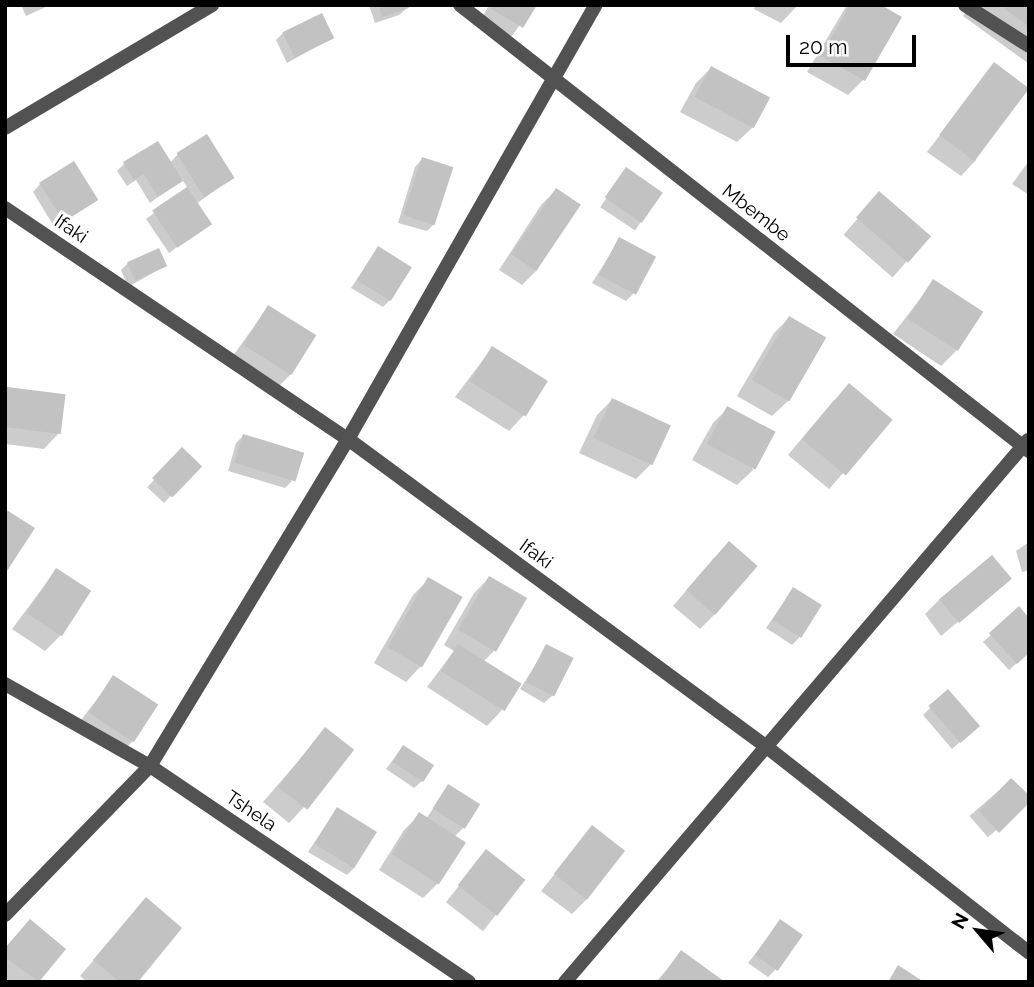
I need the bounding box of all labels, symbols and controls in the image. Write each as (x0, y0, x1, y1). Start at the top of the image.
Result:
scale bar (789, 21, 918, 65)
text: 20 m (799, 34, 847, 59)
street label: Mbembe (718, 179, 794, 247)
street label: Ifaki (50, 210, 92, 248)
street label: Ifaki (515, 534, 557, 574)
street label: Tshela (221, 786, 281, 836)
north arrow (943, 896, 1013, 966)
text: N (946, 909, 973, 932)

